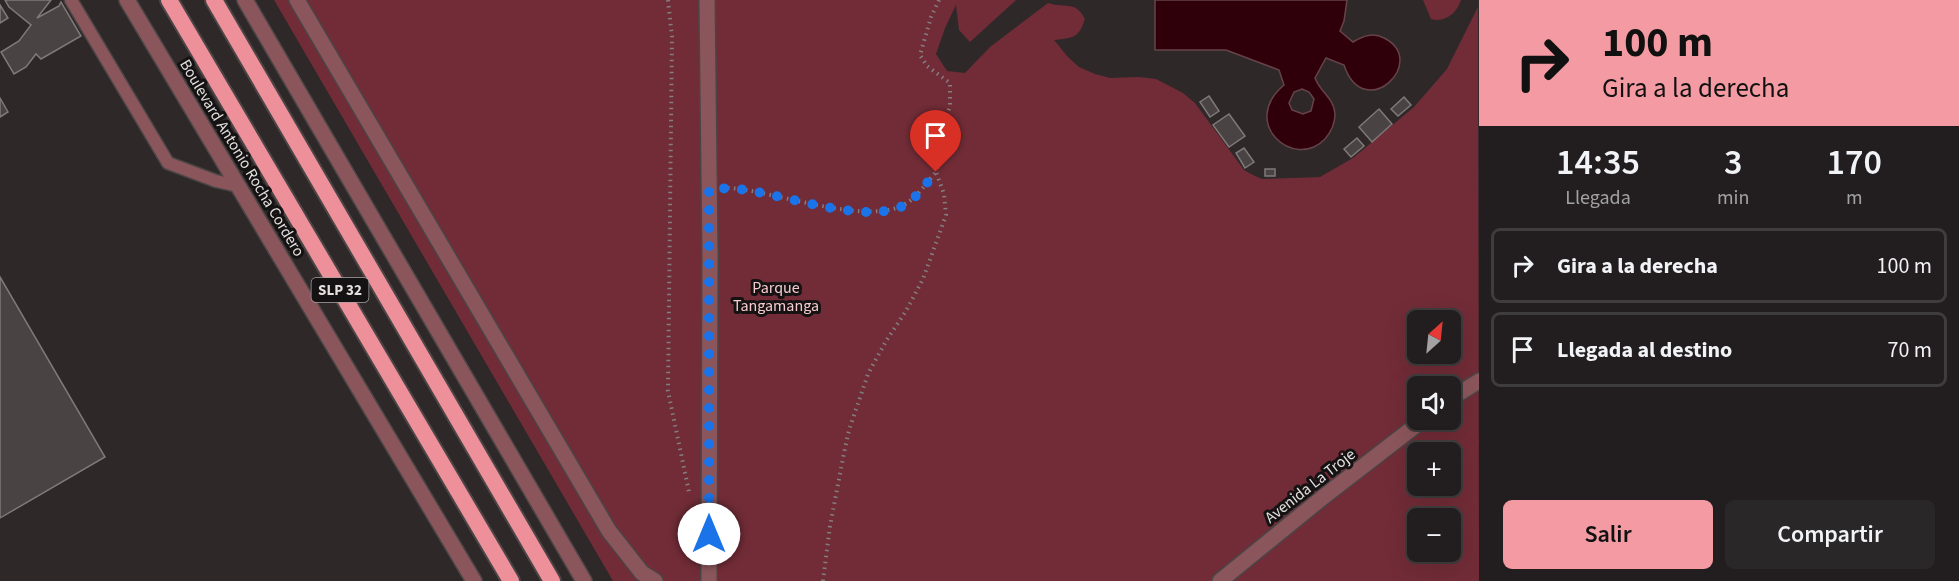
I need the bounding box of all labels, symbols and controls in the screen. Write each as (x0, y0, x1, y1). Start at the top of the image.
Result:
text: 100 m (1602, 13, 1713, 73)
icon: right (1503, 24, 1581, 102)
street label: Boulevard Antonio Rocha Cordero (174, 55, 310, 261)
text: Gira a la derecha (1602, 69, 1789, 108)
pin (910, 110, 961, 172)
icon: arrive (919, 119, 952, 152)
text: 14:35 (1556, 137, 1640, 188)
text: 3 (1724, 137, 1742, 188)
text: 170 (1826, 137, 1882, 188)
text: Llegada (1565, 184, 1631, 212)
text: min (1717, 184, 1749, 212)
text: m (1846, 184, 1862, 212)
icon: right (1506, 249, 1539, 282)
text: Gira a la derecha (1557, 250, 1718, 282)
text: 100 m (1877, 250, 1932, 282)
park label: Parque Tangamanga (733, 277, 819, 317)
road number: SLP 32 (312, 278, 368, 302)
north arrow (1407, 310, 1461, 364)
map controls (1407, 310, 1461, 562)
icon: arrive (1506, 333, 1539, 366)
text: Llegada al destino (1557, 334, 1732, 366)
text: 70 m (1887, 334, 1932, 366)
button: sound (1407, 376, 1461, 430)
button: + (1407, 442, 1461, 496)
street label: Avenida La Troje (1260, 444, 1360, 528)
button: Salir (1503, 500, 1713, 569)
button: Compartir (1725, 500, 1935, 569)
position arrow (677, 502, 741, 566)
button: − (1407, 508, 1461, 562)

